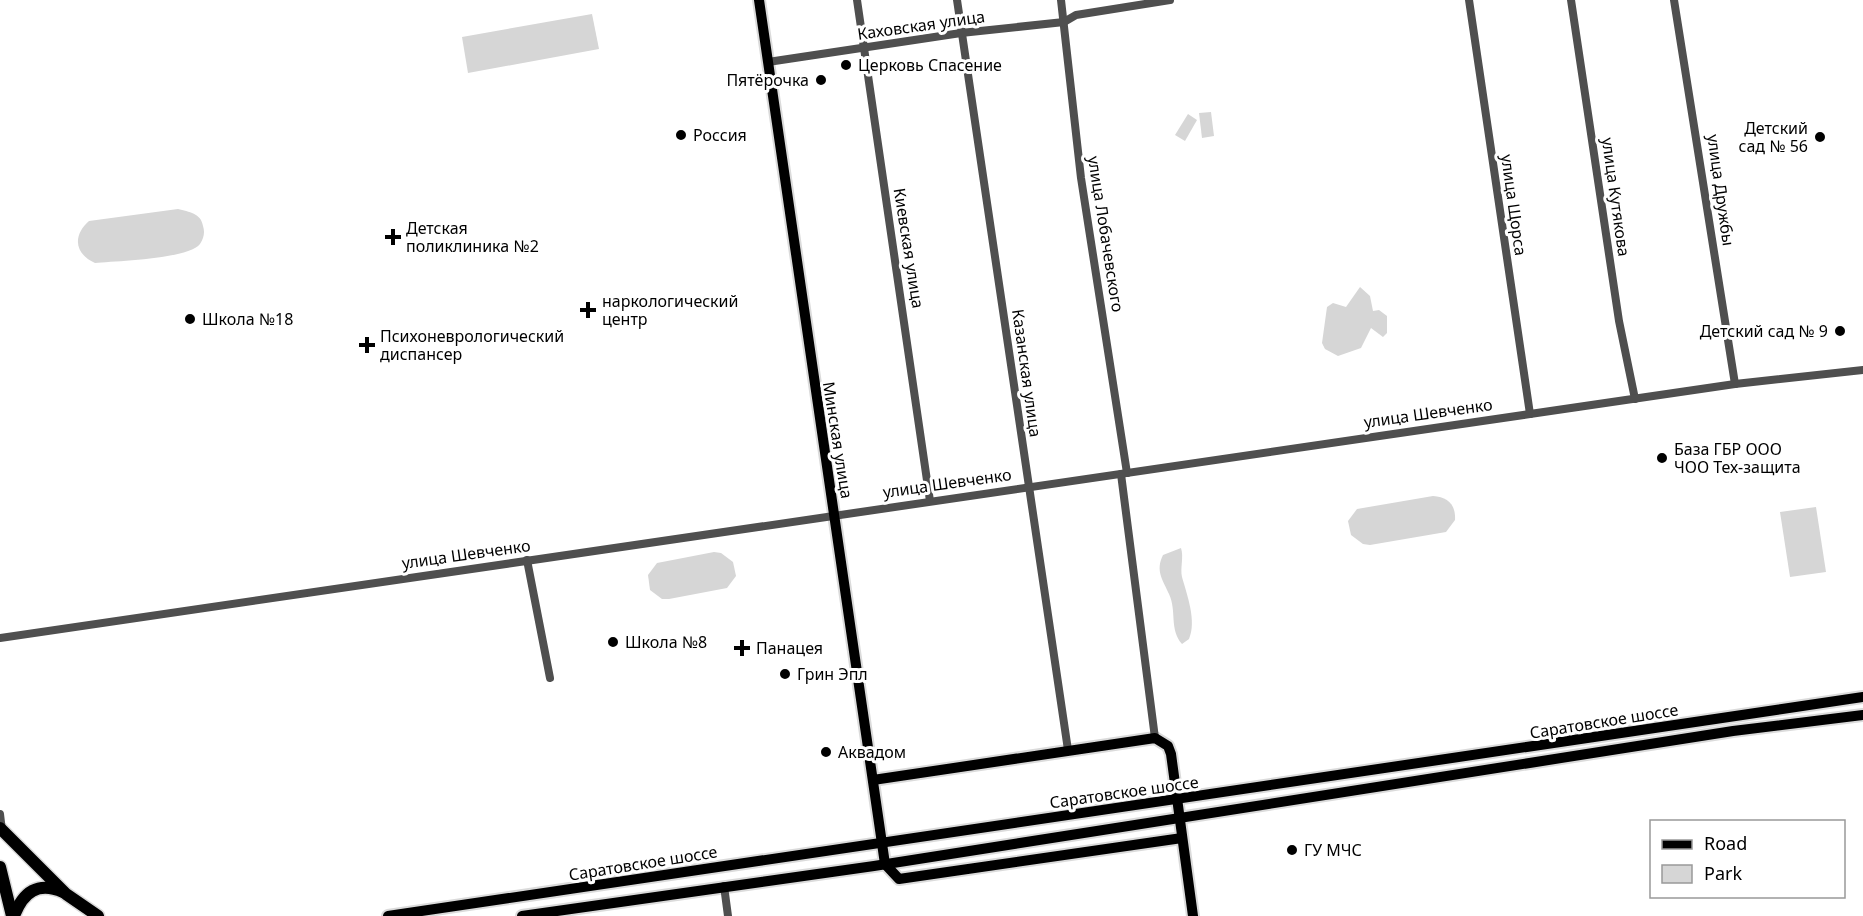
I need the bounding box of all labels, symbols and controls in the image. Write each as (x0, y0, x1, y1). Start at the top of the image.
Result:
street label: Каховская улица (856, 5, 986, 45)
place label: Церковь Спасение (858, 54, 1002, 76)
marker: Церковь Спасение (839, 58, 853, 72)
place label: Пятёрочка (726, 69, 809, 91)
marker: Пятёрочка (814, 73, 828, 87)
place label: Детский сад № 56 (1739, 117, 1808, 157)
place label: Россия (693, 124, 747, 146)
marker: Россия (674, 128, 688, 142)
marker: Детский сад № 56 (1813, 130, 1827, 144)
street label: улица Дружбы (1702, 133, 1740, 247)
street label: улица Кутякова (1597, 136, 1635, 258)
street label: улица Щорса (1496, 153, 1532, 257)
street label: улица Лобачевского (1083, 154, 1129, 314)
street label: Киевская улица (889, 186, 929, 310)
place label: Детская поликлиника №2 (406, 217, 539, 257)
marker: Детская поликлиника №2 (384, 228, 402, 246)
place label: наркологический центр (602, 290, 738, 330)
marker: наркологический центр (579, 301, 597, 319)
place label: Школа №18 (202, 308, 293, 330)
street label: Казанская улица (1007, 308, 1047, 438)
marker: Школа №18 (183, 312, 197, 326)
place label: Детский сад № 9 (1700, 320, 1828, 342)
marker: Детский сад № 9 (1833, 324, 1847, 338)
place label: Психоневрологический диспансер (380, 325, 564, 365)
marker: Психоневрологический диспансер (358, 336, 376, 354)
street label: Минская улица (818, 380, 858, 500)
street label: улица Шевченко (1362, 393, 1494, 433)
place label: База ГБР ООО ЧОО Тех-защита (1674, 438, 1801, 478)
marker: База ГБР ООО ЧОО Тех-защита (1655, 451, 1669, 465)
street label: улица Шевченко (881, 463, 1013, 503)
street label: улица Шевченко (400, 534, 532, 574)
place label: Школа №8 (625, 631, 707, 653)
marker: Школа №8 (606, 635, 620, 649)
place label: Панацея (756, 637, 823, 659)
marker: Панацея (733, 639, 751, 657)
place label: Грин Эпл (797, 663, 868, 685)
marker: Грин Эпл (778, 667, 792, 681)
street label: Саратовское шоссе (1528, 698, 1680, 744)
place label: Аквадом (838, 741, 906, 763)
marker: Аквадом (819, 745, 833, 759)
street label: Саратовское шоссе (1048, 771, 1200, 813)
legend (1650, 820, 1845, 898)
text: Road (1704, 831, 1747, 855)
place label: ГУ МЧС (1304, 839, 1362, 861)
street label: Саратовское шоссе (567, 840, 719, 886)
marker: ГУ МЧС (1285, 843, 1299, 857)
text: Park (1704, 861, 1742, 885)

